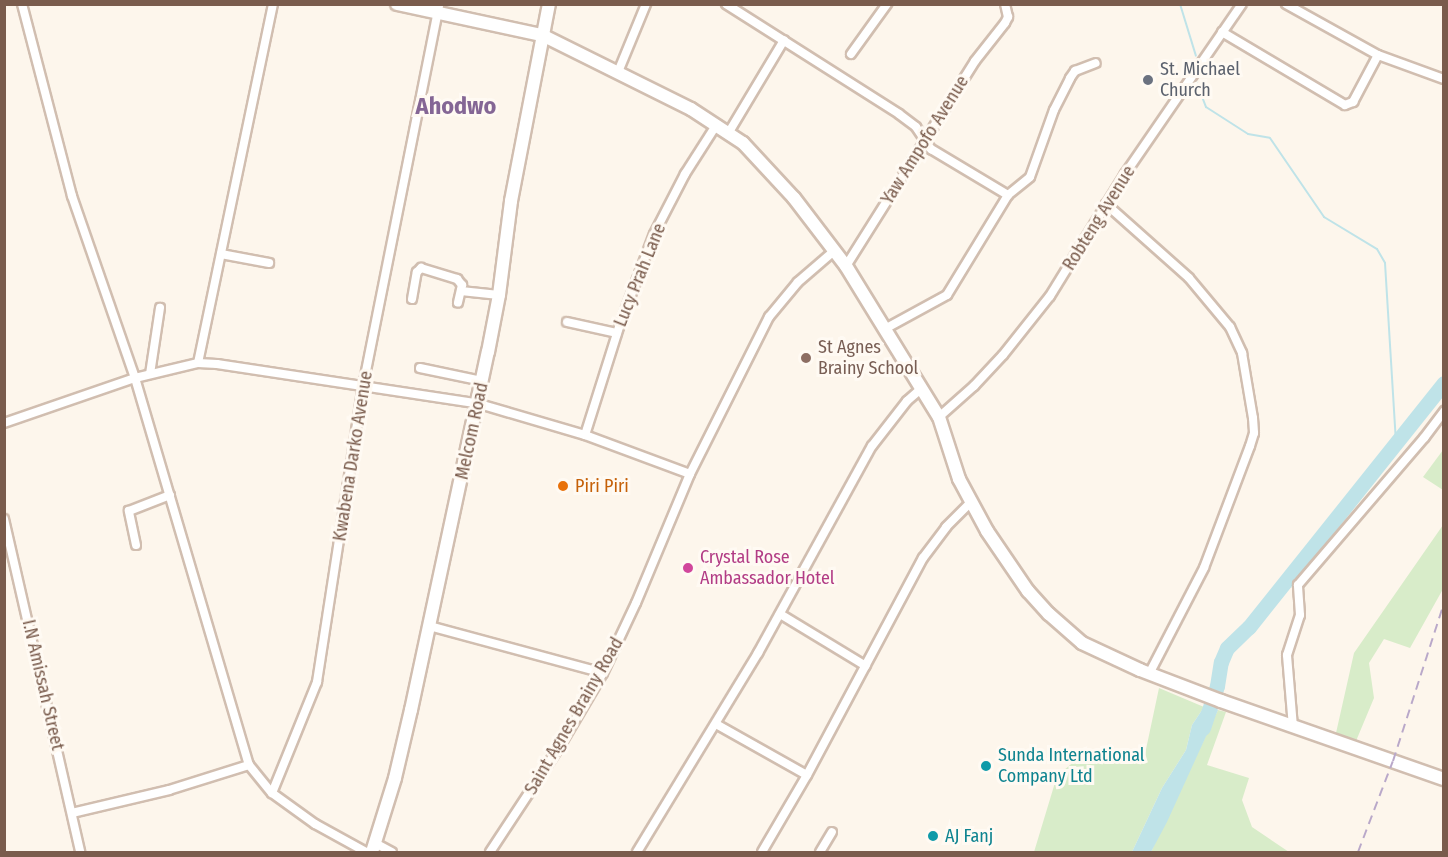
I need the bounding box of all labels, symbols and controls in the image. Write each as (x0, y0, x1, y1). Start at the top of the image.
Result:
place label: St. Michael Church (1160, 59, 1240, 101)
street label: Yaw Ampofo Avenue (877, 72, 973, 208)
marker: St. Michael Church (1141, 73, 1155, 87)
district label: Ahodwo (416, 93, 496, 121)
street label: Robteng Avenue (1058, 162, 1140, 274)
street label: Lucy Prah Lane (609, 220, 671, 330)
place label: St Agnes Brainy School (818, 337, 918, 380)
marker: St Agnes Brainy School (799, 351, 813, 365)
street label: Kwabena Darko Avenue (329, 369, 377, 543)
street label: Melcom Road (451, 381, 493, 481)
place label: Piri Piri (575, 475, 629, 497)
marker: Piri Piri (556, 479, 570, 493)
place label: Crystal Rose Ambassador Hotel (700, 547, 835, 590)
marker: Crystal Rose Ambassador Hotel (681, 561, 695, 575)
street label: I.N Amissah Street (17, 618, 69, 752)
street label: Saint Agnes Brainy Road (520, 634, 628, 798)
place label: Sunda International Company Ltd (998, 745, 1145, 788)
marker: Sunda International Company Ltd (979, 759, 993, 773)
place label: AJ Fanj (945, 825, 993, 847)
marker: AJ Fanj (926, 829, 940, 843)

